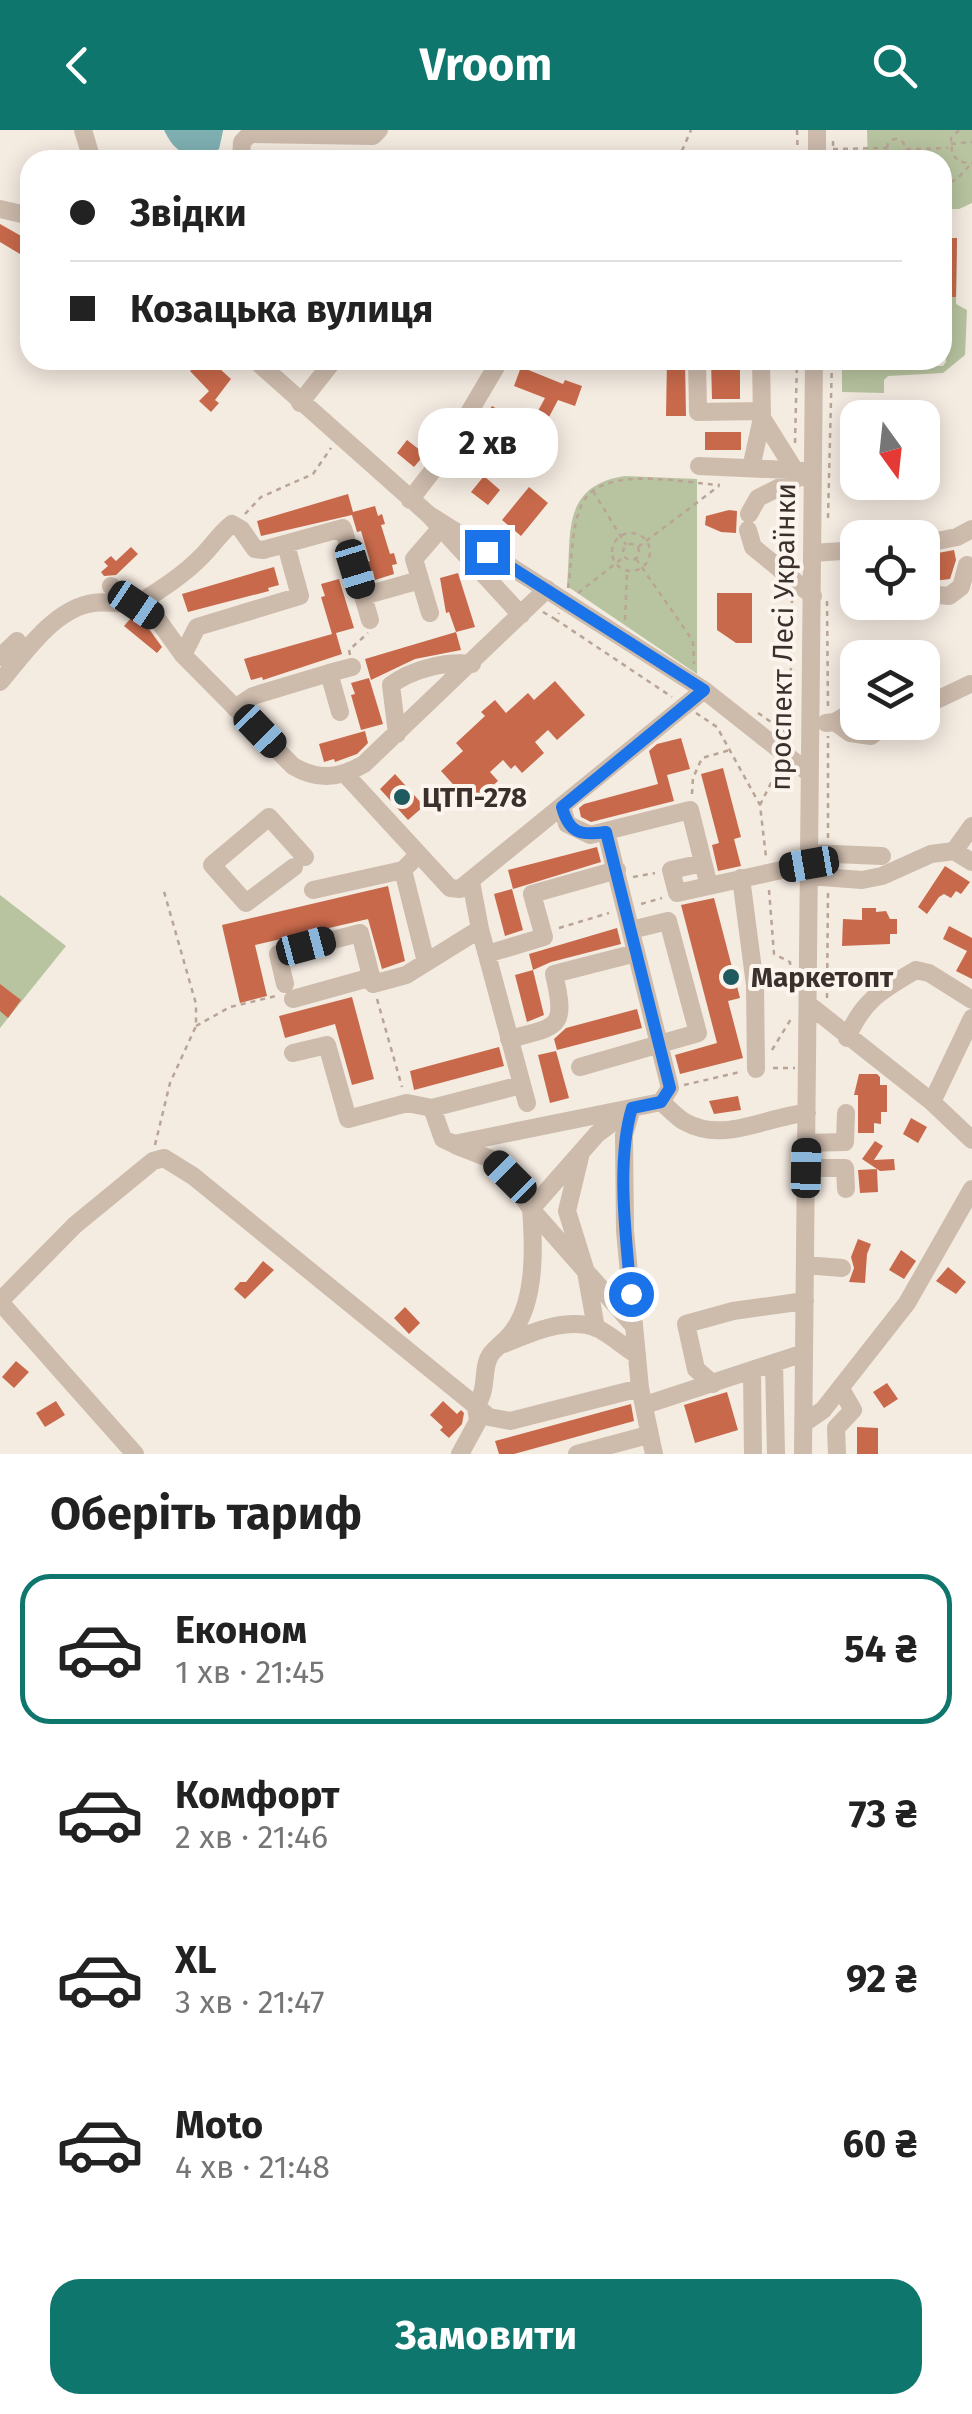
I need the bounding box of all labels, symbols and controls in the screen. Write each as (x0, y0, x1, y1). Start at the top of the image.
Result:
icon: back (50, 38, 105, 93)
text: Vroom (420, 38, 552, 92)
icon: search (867, 38, 922, 93)
text: Звідки (130, 190, 247, 236)
text: Козацька вулиця (130, 286, 433, 332)
north arrow (840, 400, 940, 500)
map controls (840, 400, 940, 740)
callout: 2 хв (417, 407, 557, 477)
text: 2 хв (459, 424, 517, 462)
street label: проспект Лесі Українки (764, 483, 802, 791)
button: locate (840, 520, 940, 620)
route end (465, 530, 510, 575)
car (332, 536, 378, 602)
car (103, 576, 169, 634)
button: layers (840, 640, 940, 740)
car (228, 699, 292, 763)
place label: ЦТП-278 (422, 781, 527, 814)
marker: ЦТП-278 (391, 786, 413, 808)
car (777, 844, 841, 884)
car (273, 924, 339, 968)
place label: Маркетопт (751, 961, 894, 994)
marker: Маркетопт (720, 966, 742, 988)
car (790, 1138, 822, 1198)
car (478, 1145, 542, 1209)
route start (609, 1272, 654, 1317)
text: Оберіть тариф (50, 1487, 362, 1541)
icon: car (55, 1604, 145, 1694)
text: Економ (175, 1607, 307, 1653)
text: 54 ₴ (844, 1626, 917, 1672)
text: 1 хв · 21:45 (175, 1653, 325, 1691)
icon: car (55, 1769, 145, 1859)
text: Комфорт (175, 1772, 339, 1818)
text: 73 ₴ (849, 1791, 917, 1837)
text: 2 хв · 21:46 (175, 1818, 328, 1856)
icon: car (55, 1934, 145, 2024)
text: XL (175, 1937, 217, 1983)
text: 92 ₴ (846, 1956, 917, 2002)
text: 3 хв · 21:47 (175, 1983, 325, 2021)
icon: car (55, 2099, 145, 2189)
text: Moto (175, 2102, 263, 2148)
text: 60 ₴ (842, 2121, 917, 2167)
text: 4 хв · 21:48 (175, 2148, 330, 2186)
button: Замовити (50, 2279, 922, 2394)

